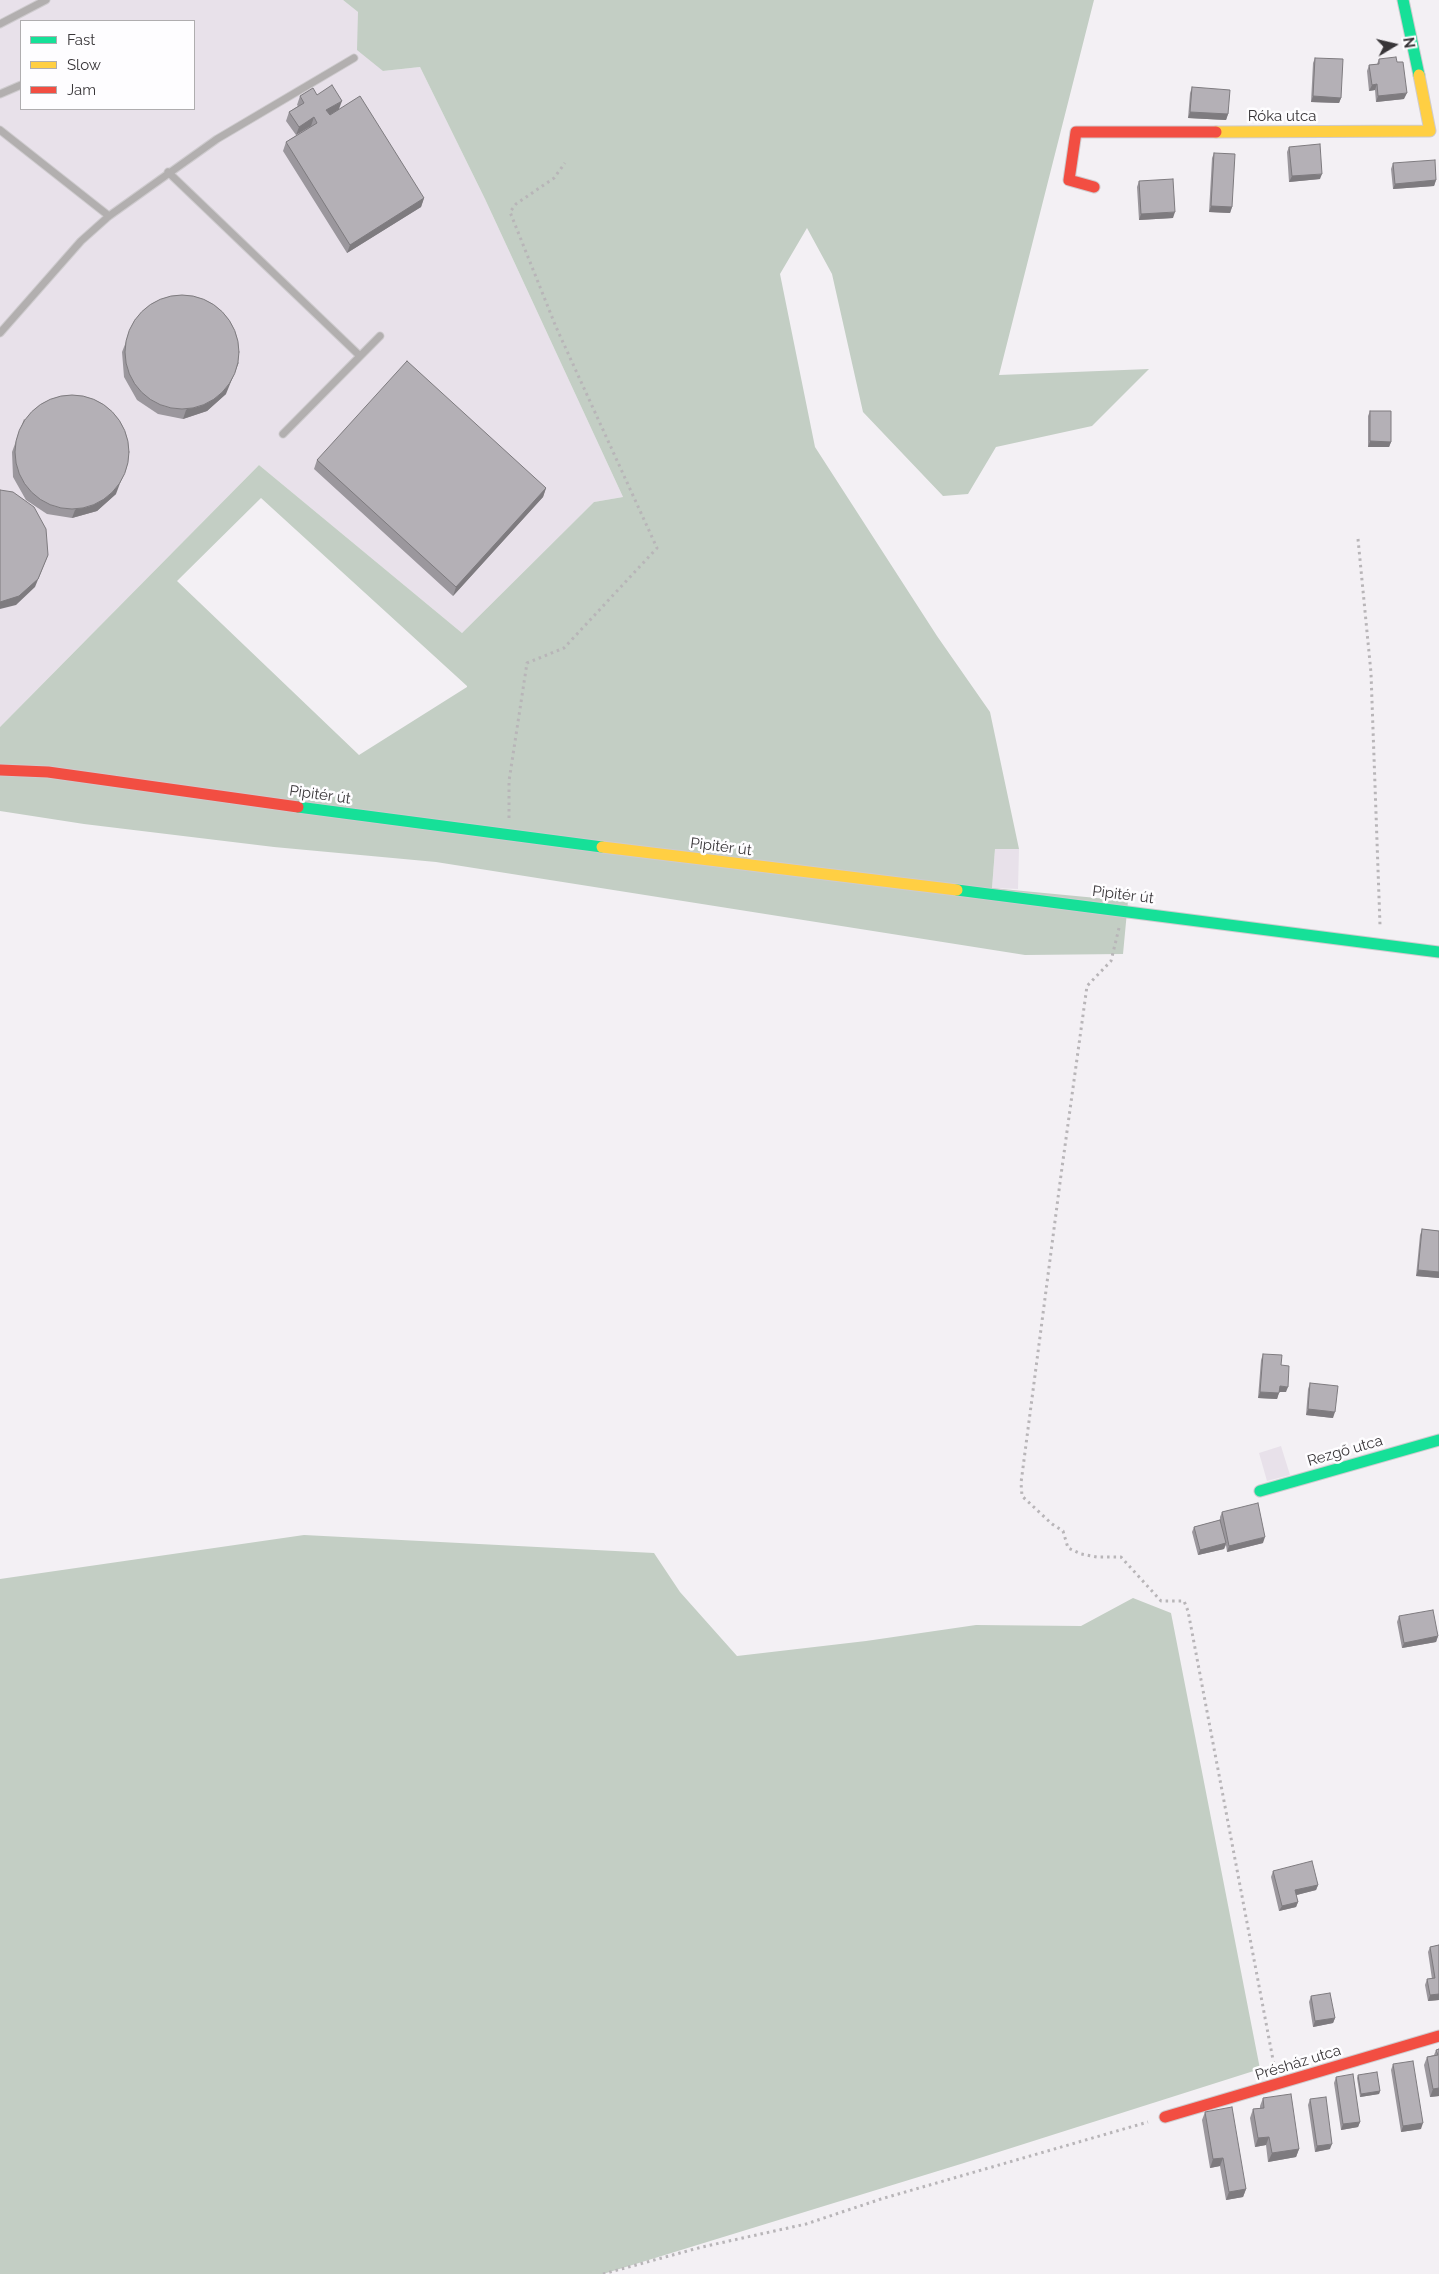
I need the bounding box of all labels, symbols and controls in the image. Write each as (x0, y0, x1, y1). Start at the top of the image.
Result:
legend (20, 20, 195, 110)
north arrow (1369, 20, 1419, 70)
text: Fast (67, 31, 95, 49)
text: N (1400, 36, 1418, 49)
text: Slow (67, 56, 101, 74)
text: Jam (67, 81, 96, 99)
street label: Róka utca (1248, 107, 1316, 125)
street label: Pipitér út (288, 782, 352, 808)
street label: Pipitér út (689, 834, 753, 860)
street label: Pipitér út (1091, 882, 1155, 908)
street label: Rezgő utca (1305, 1432, 1385, 1470)
street label: Présház utca (1253, 2041, 1343, 2085)

